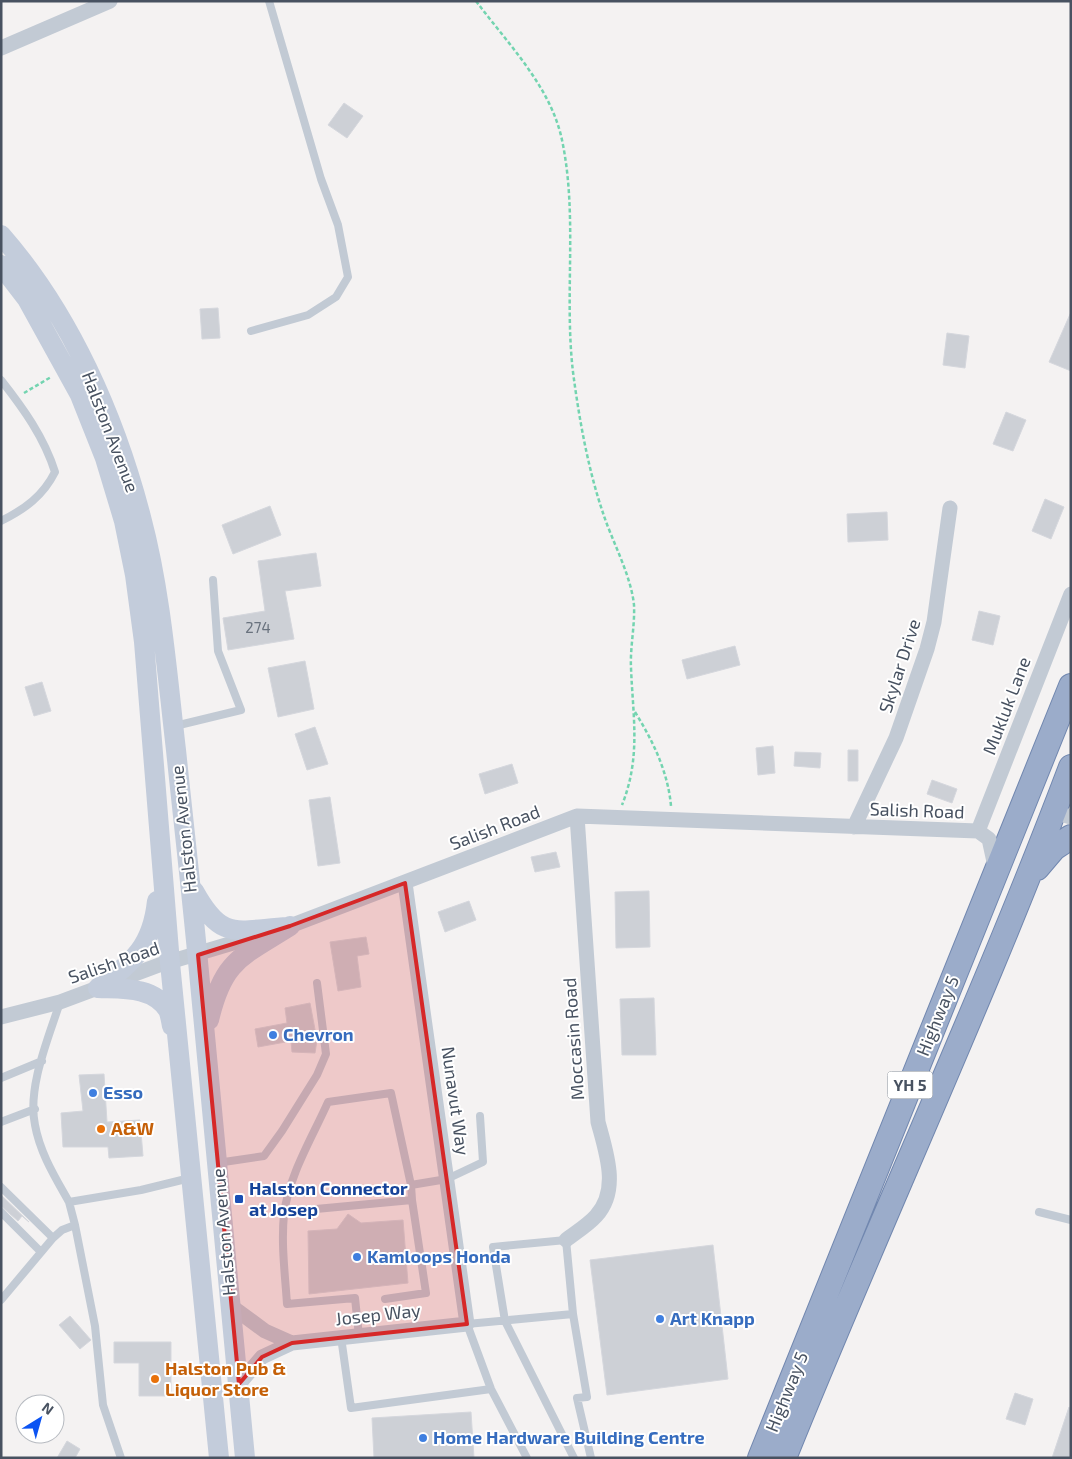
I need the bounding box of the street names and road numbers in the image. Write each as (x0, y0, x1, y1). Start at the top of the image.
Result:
street label: Halston Avenue (78, 368, 144, 495)
street label: Skylar Drive (874, 616, 925, 716)
street label: Mukluk Lane (977, 654, 1035, 758)
street label: Halston Avenue (165, 764, 201, 894)
street label: Salish Road (869, 797, 965, 823)
street label: Salish Road (446, 800, 543, 854)
street label: Salish Road (65, 936, 162, 988)
street label: Highway 5 (911, 972, 963, 1059)
street label: Moccasin Road (558, 977, 588, 1101)
street label: Nunavut Way (437, 1045, 475, 1157)
road number: YH 5 (888, 1072, 932, 1098)
street label: Halston Avenue (206, 1167, 240, 1297)
street label: Josep Way (334, 1299, 422, 1329)
street label: Highway 5 (760, 1348, 812, 1435)

